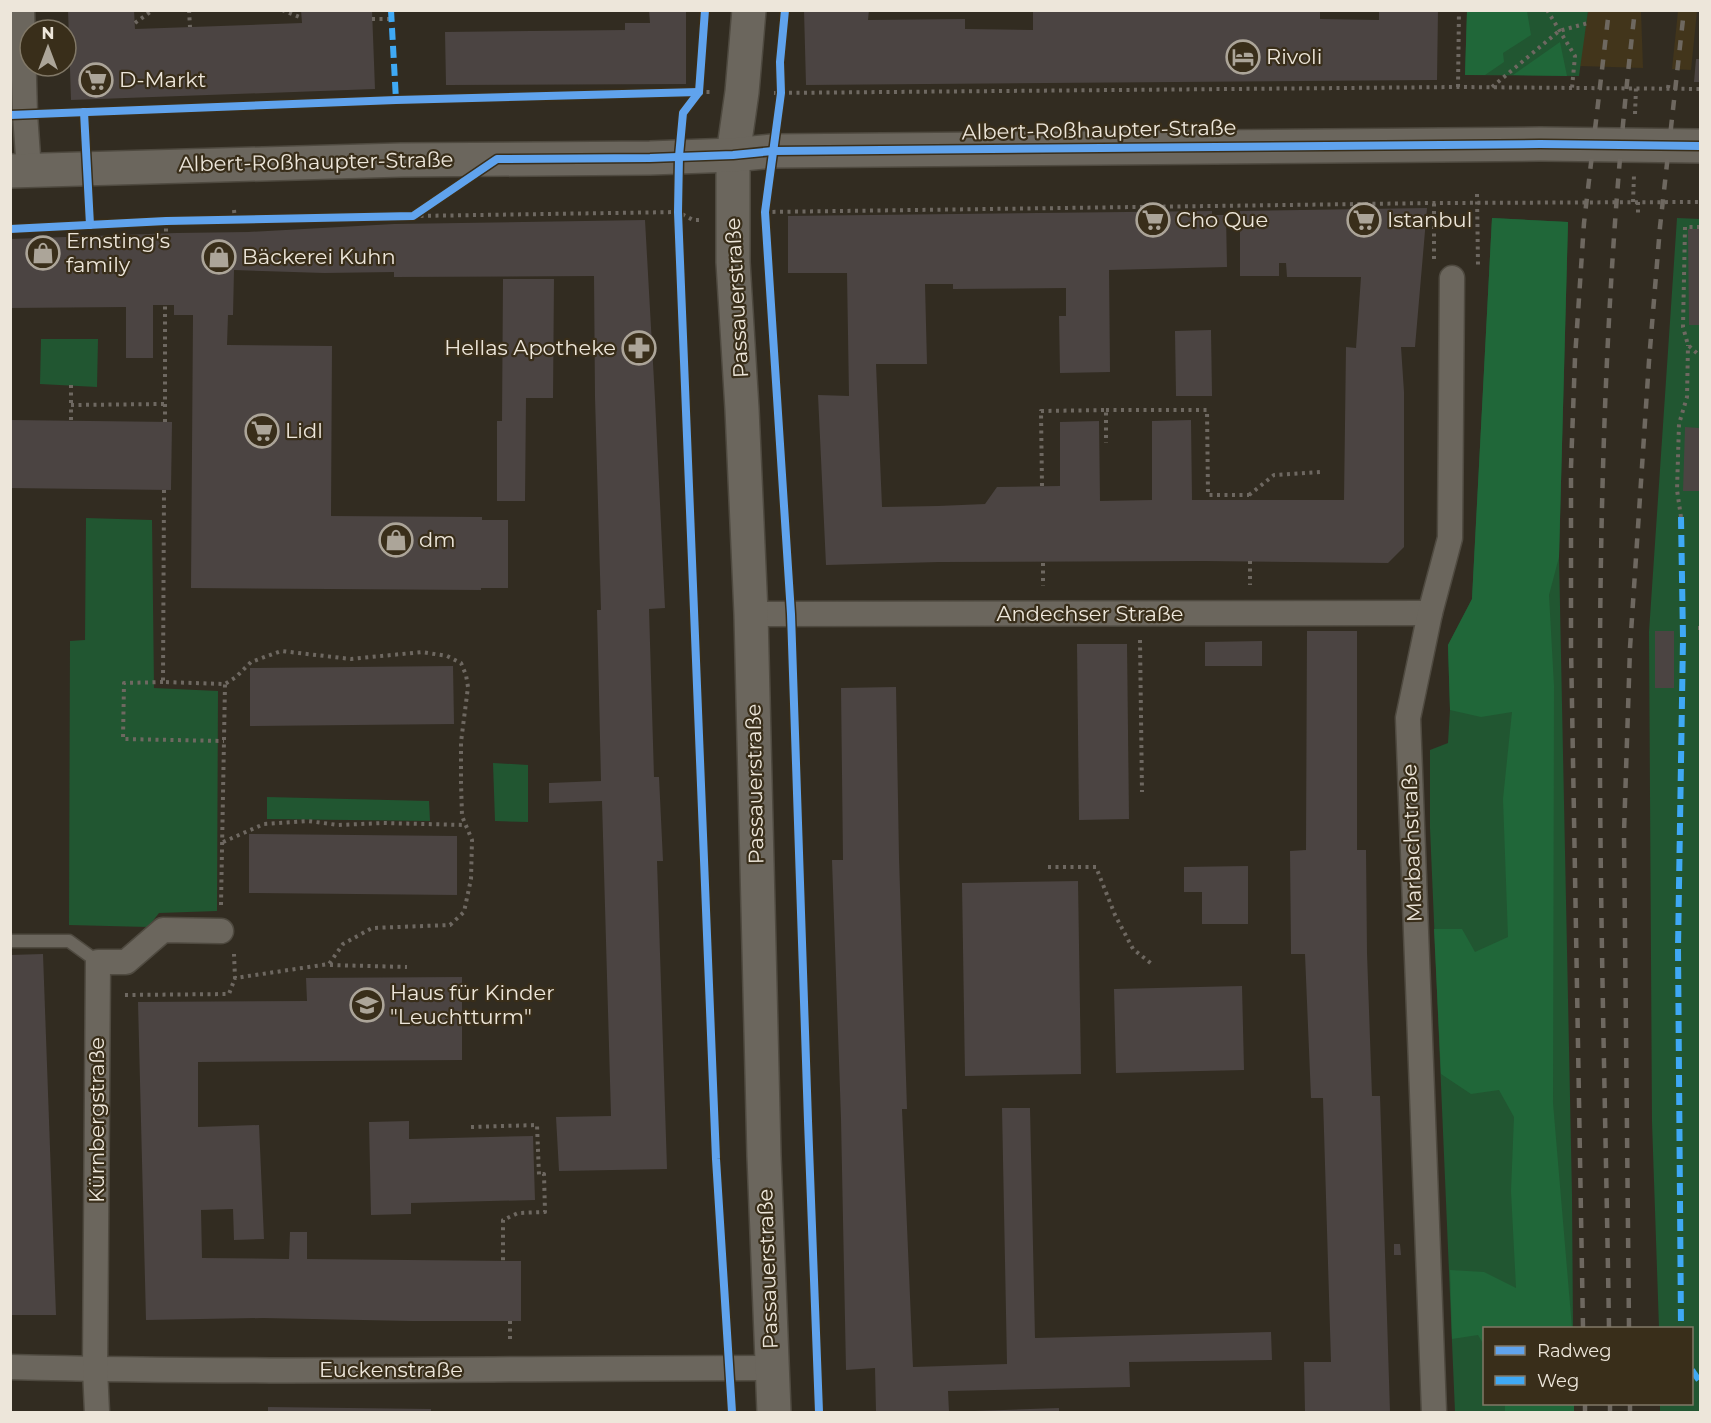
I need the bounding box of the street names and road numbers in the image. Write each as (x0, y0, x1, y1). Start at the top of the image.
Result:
street label: Albert-Roßhaupter-Straße (961, 115, 1237, 144)
street label: Albert-Roßhaupter-Straße (178, 147, 454, 176)
street label: Passauerstraße (720, 217, 753, 379)
street label: Andechser Straße (997, 601, 1184, 626)
street label: Passauerstraße (741, 703, 768, 865)
street label: Marbachstraße (1396, 763, 1427, 923)
street label: Kürnbergstraße (84, 1037, 109, 1203)
street label: Passauerstraße (752, 1188, 783, 1350)
street label: Euckenstraße (319, 1357, 463, 1382)

